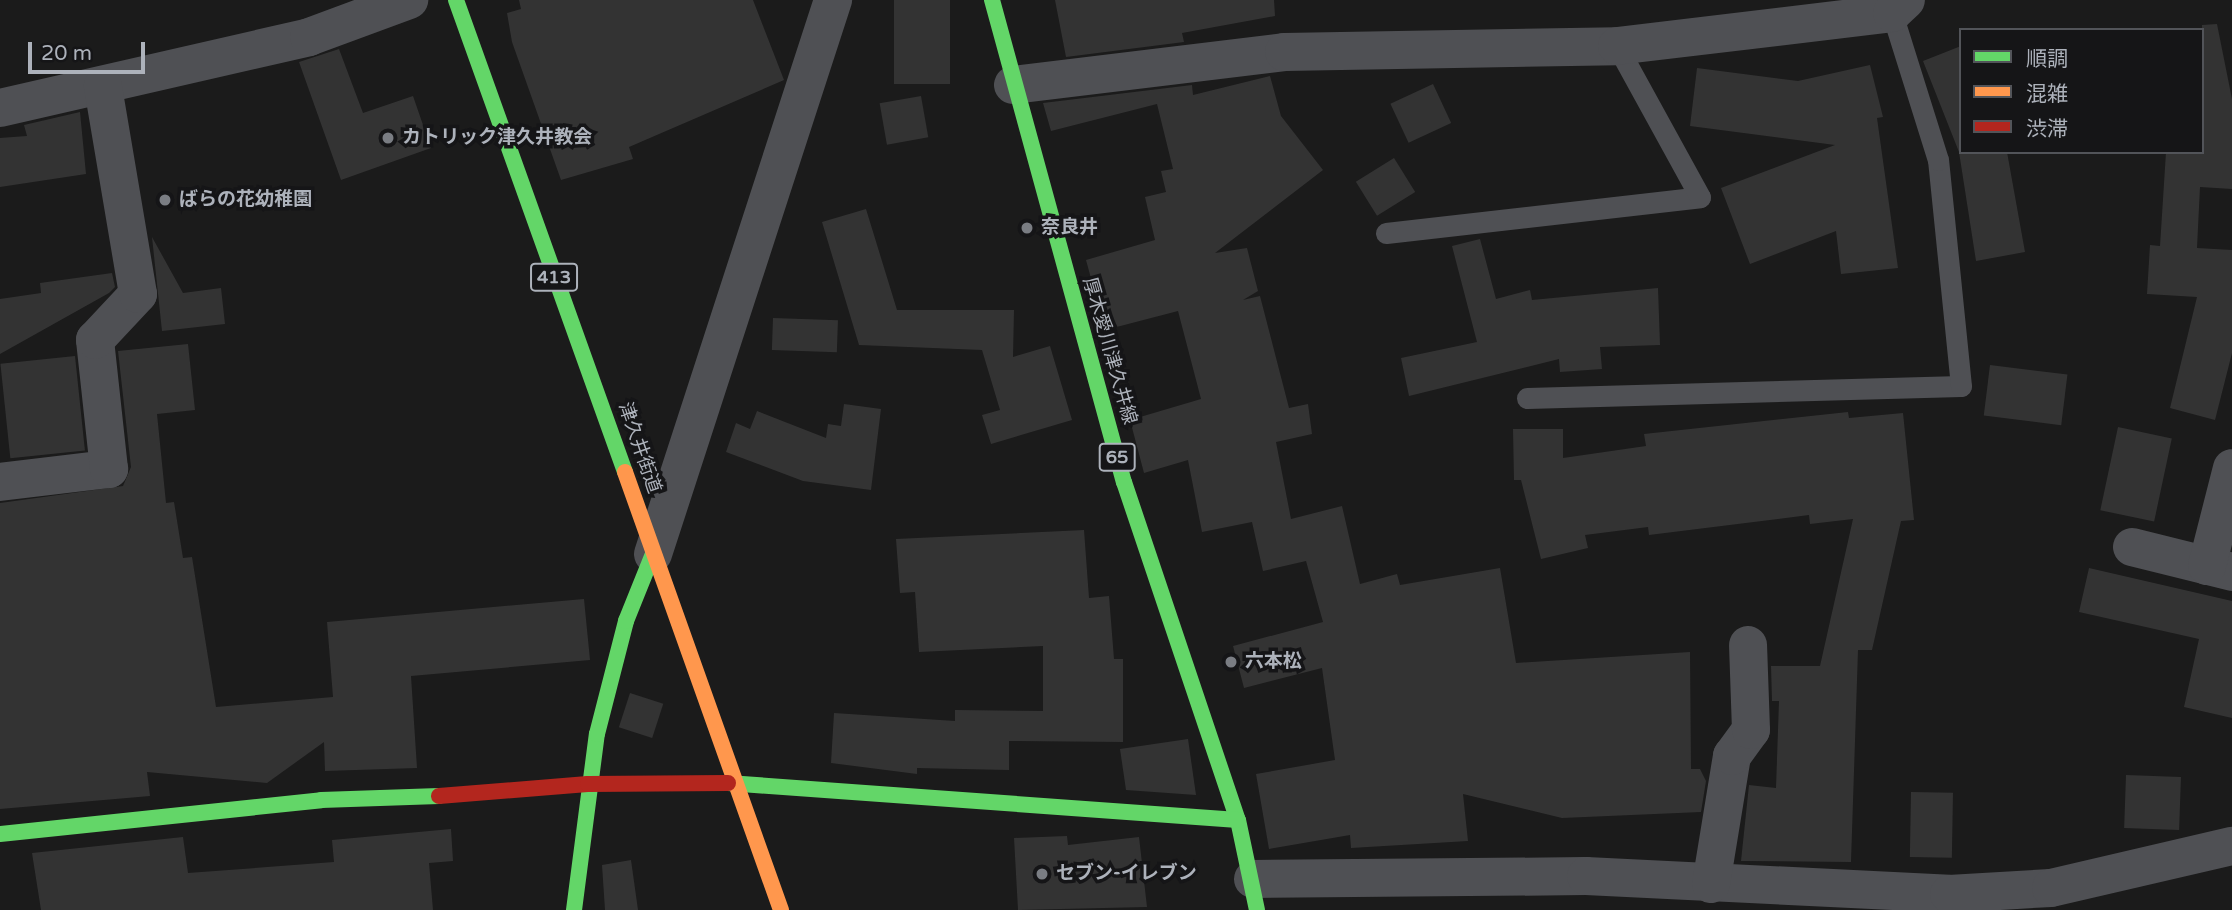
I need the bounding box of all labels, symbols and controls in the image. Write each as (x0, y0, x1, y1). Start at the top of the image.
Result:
scale bar (32, 28, 149, 72)
legend (1959, 28, 2204, 154)
text: 20 m (41, 41, 92, 66)
text: 順調 (2026, 47, 2068, 72)
text: 混雑 (2026, 82, 2068, 107)
text: 渋滞 (2026, 117, 2068, 142)
place label: カトリック津久井教会 (402, 127, 592, 149)
marker: カトリック津久井教会 (380, 130, 396, 146)
place label: ばらの花幼稚園 (179, 189, 312, 211)
marker: ばらの花幼稚園 (157, 192, 173, 208)
place label: 奈良井 (1041, 217, 1098, 239)
marker: 奈良井 (1019, 220, 1035, 236)
road number: 413 (530, 262, 578, 292)
street label: 厚木愛川津久井線 (1077, 275, 1141, 427)
street label: 津久井街道 (613, 399, 665, 497)
road number: 65 (1098, 443, 1136, 472)
place label: 六本松 (1245, 651, 1302, 673)
marker: 六本松 (1223, 654, 1239, 670)
place label: セブン-イレブン (1056, 863, 1197, 885)
marker: セブン-イレブン (1034, 866, 1050, 882)

